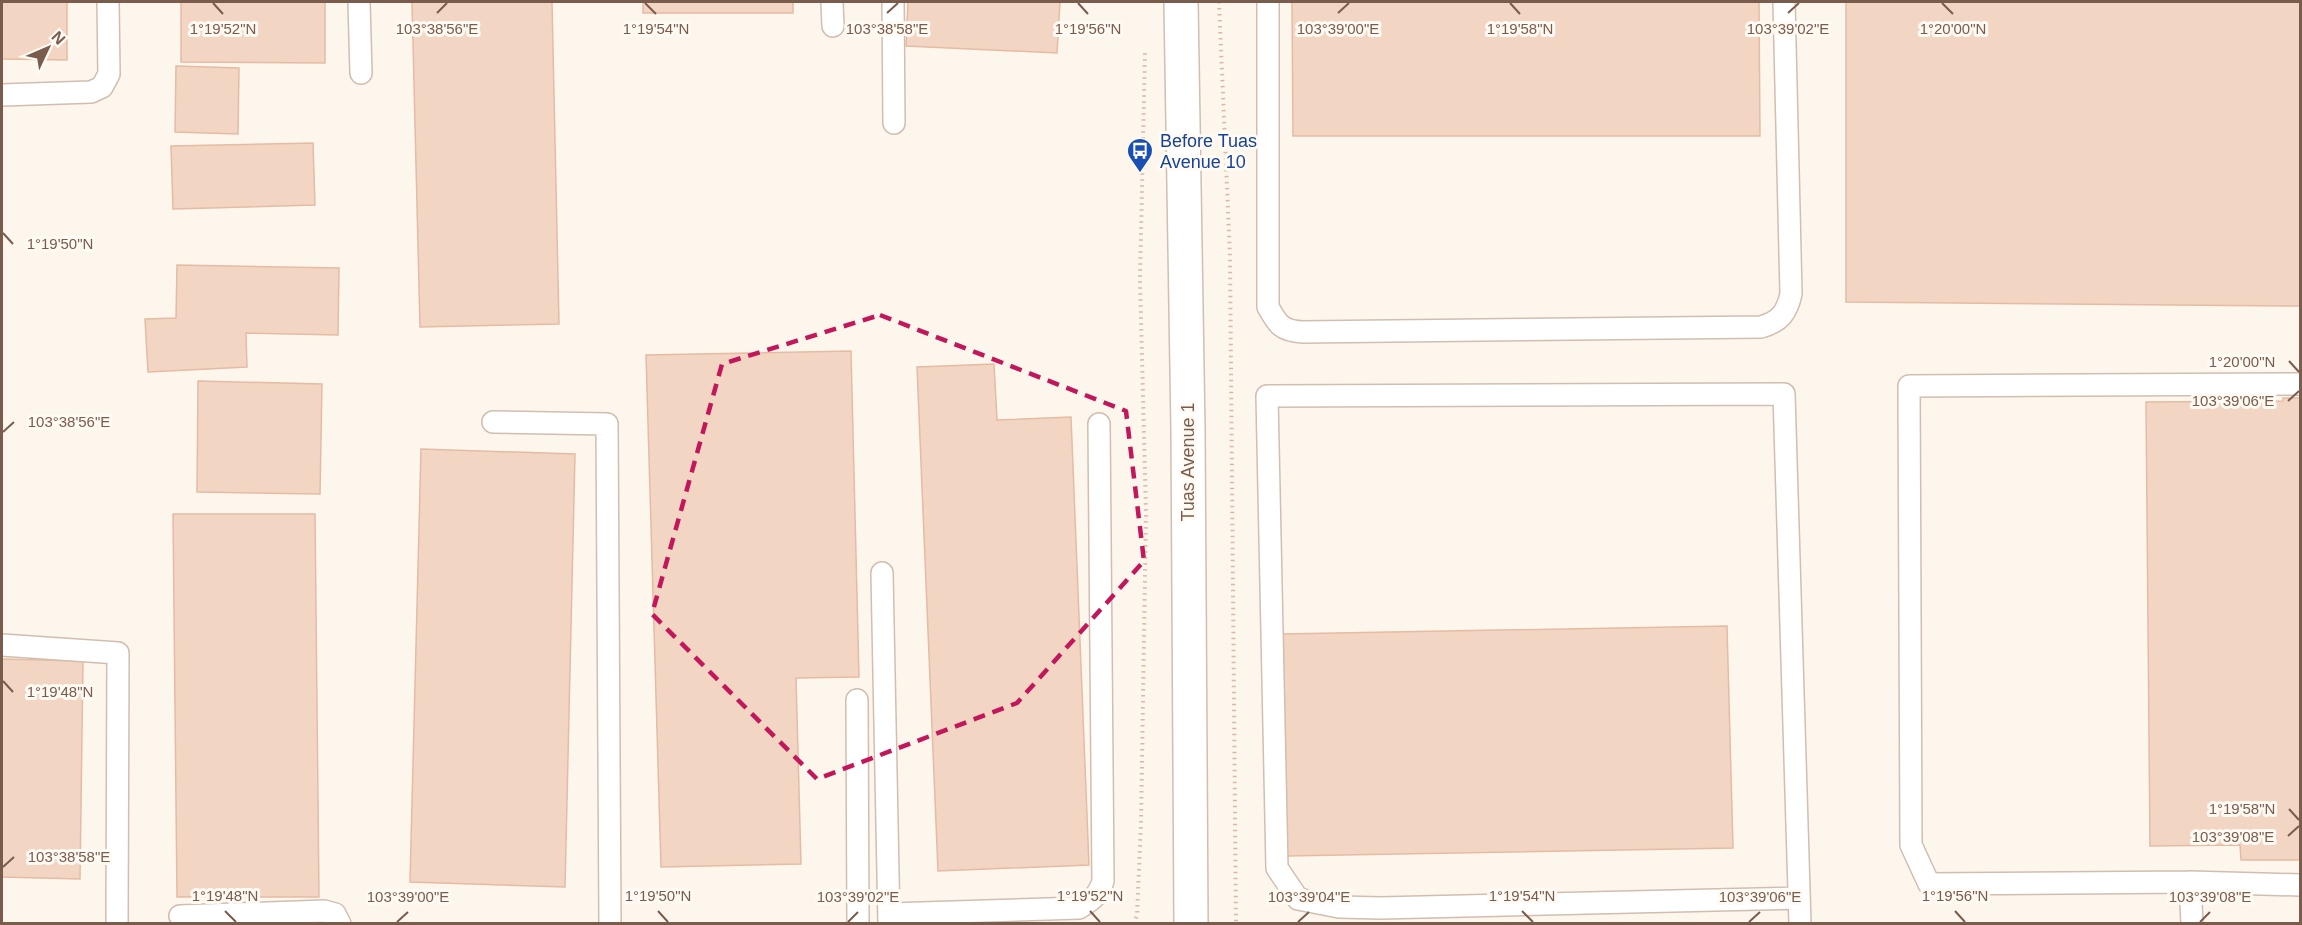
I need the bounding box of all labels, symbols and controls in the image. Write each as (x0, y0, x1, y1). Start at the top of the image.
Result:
north arrow (18, 18, 78, 78)
text: 1°19'52"N (190, 20, 256, 37)
text: 103°38'56"E (396, 20, 478, 37)
text: 1°19'54"N (623, 20, 689, 37)
text: 103°38'58"E (846, 20, 928, 37)
text: 1°19'56"N (1055, 20, 1121, 37)
text: 103°39'00"E (1297, 20, 1379, 37)
text: 1°19'58"N (1487, 20, 1553, 37)
text: 103°39'02"E (1747, 20, 1829, 37)
text: 1°20'00"N (1920, 20, 1986, 37)
text: N (48, 28, 69, 48)
place label: Before Tuas Avenue 10 (1160, 131, 1257, 172)
bus stop icon: Before Tuas Avenue 10 (1125, 136, 1155, 174)
text: 1°19'50"N (27, 235, 93, 252)
text: 1°20'00"N (2209, 353, 2275, 370)
text: 103°39'06"E (2192, 392, 2274, 409)
street label: Tuas Avenue 1 (1178, 402, 1198, 522)
text: 103°38'56"E (28, 413, 110, 430)
text: 1°19'48"N (27, 683, 93, 700)
text: 1°19'58"N (2209, 800, 2275, 817)
text: 103°39'08"E (2192, 828, 2274, 845)
text: 103°38'58"E (28, 848, 110, 865)
text: 1°19'48"N (192, 887, 258, 904)
text: 1°19'50"N (625, 887, 691, 904)
text: 1°19'52"N (1057, 887, 1123, 904)
text: 1°19'54"N (1489, 887, 1555, 904)
text: 1°19'56"N (1922, 887, 1988, 904)
text: 103°39'00"E (367, 888, 449, 905)
text: 103°39'02"E (817, 888, 899, 905)
text: 103°39'04"E (1268, 888, 1350, 905)
text: 103°39'06"E (1719, 888, 1801, 905)
text: 103°39'08"E (2169, 888, 2251, 905)

